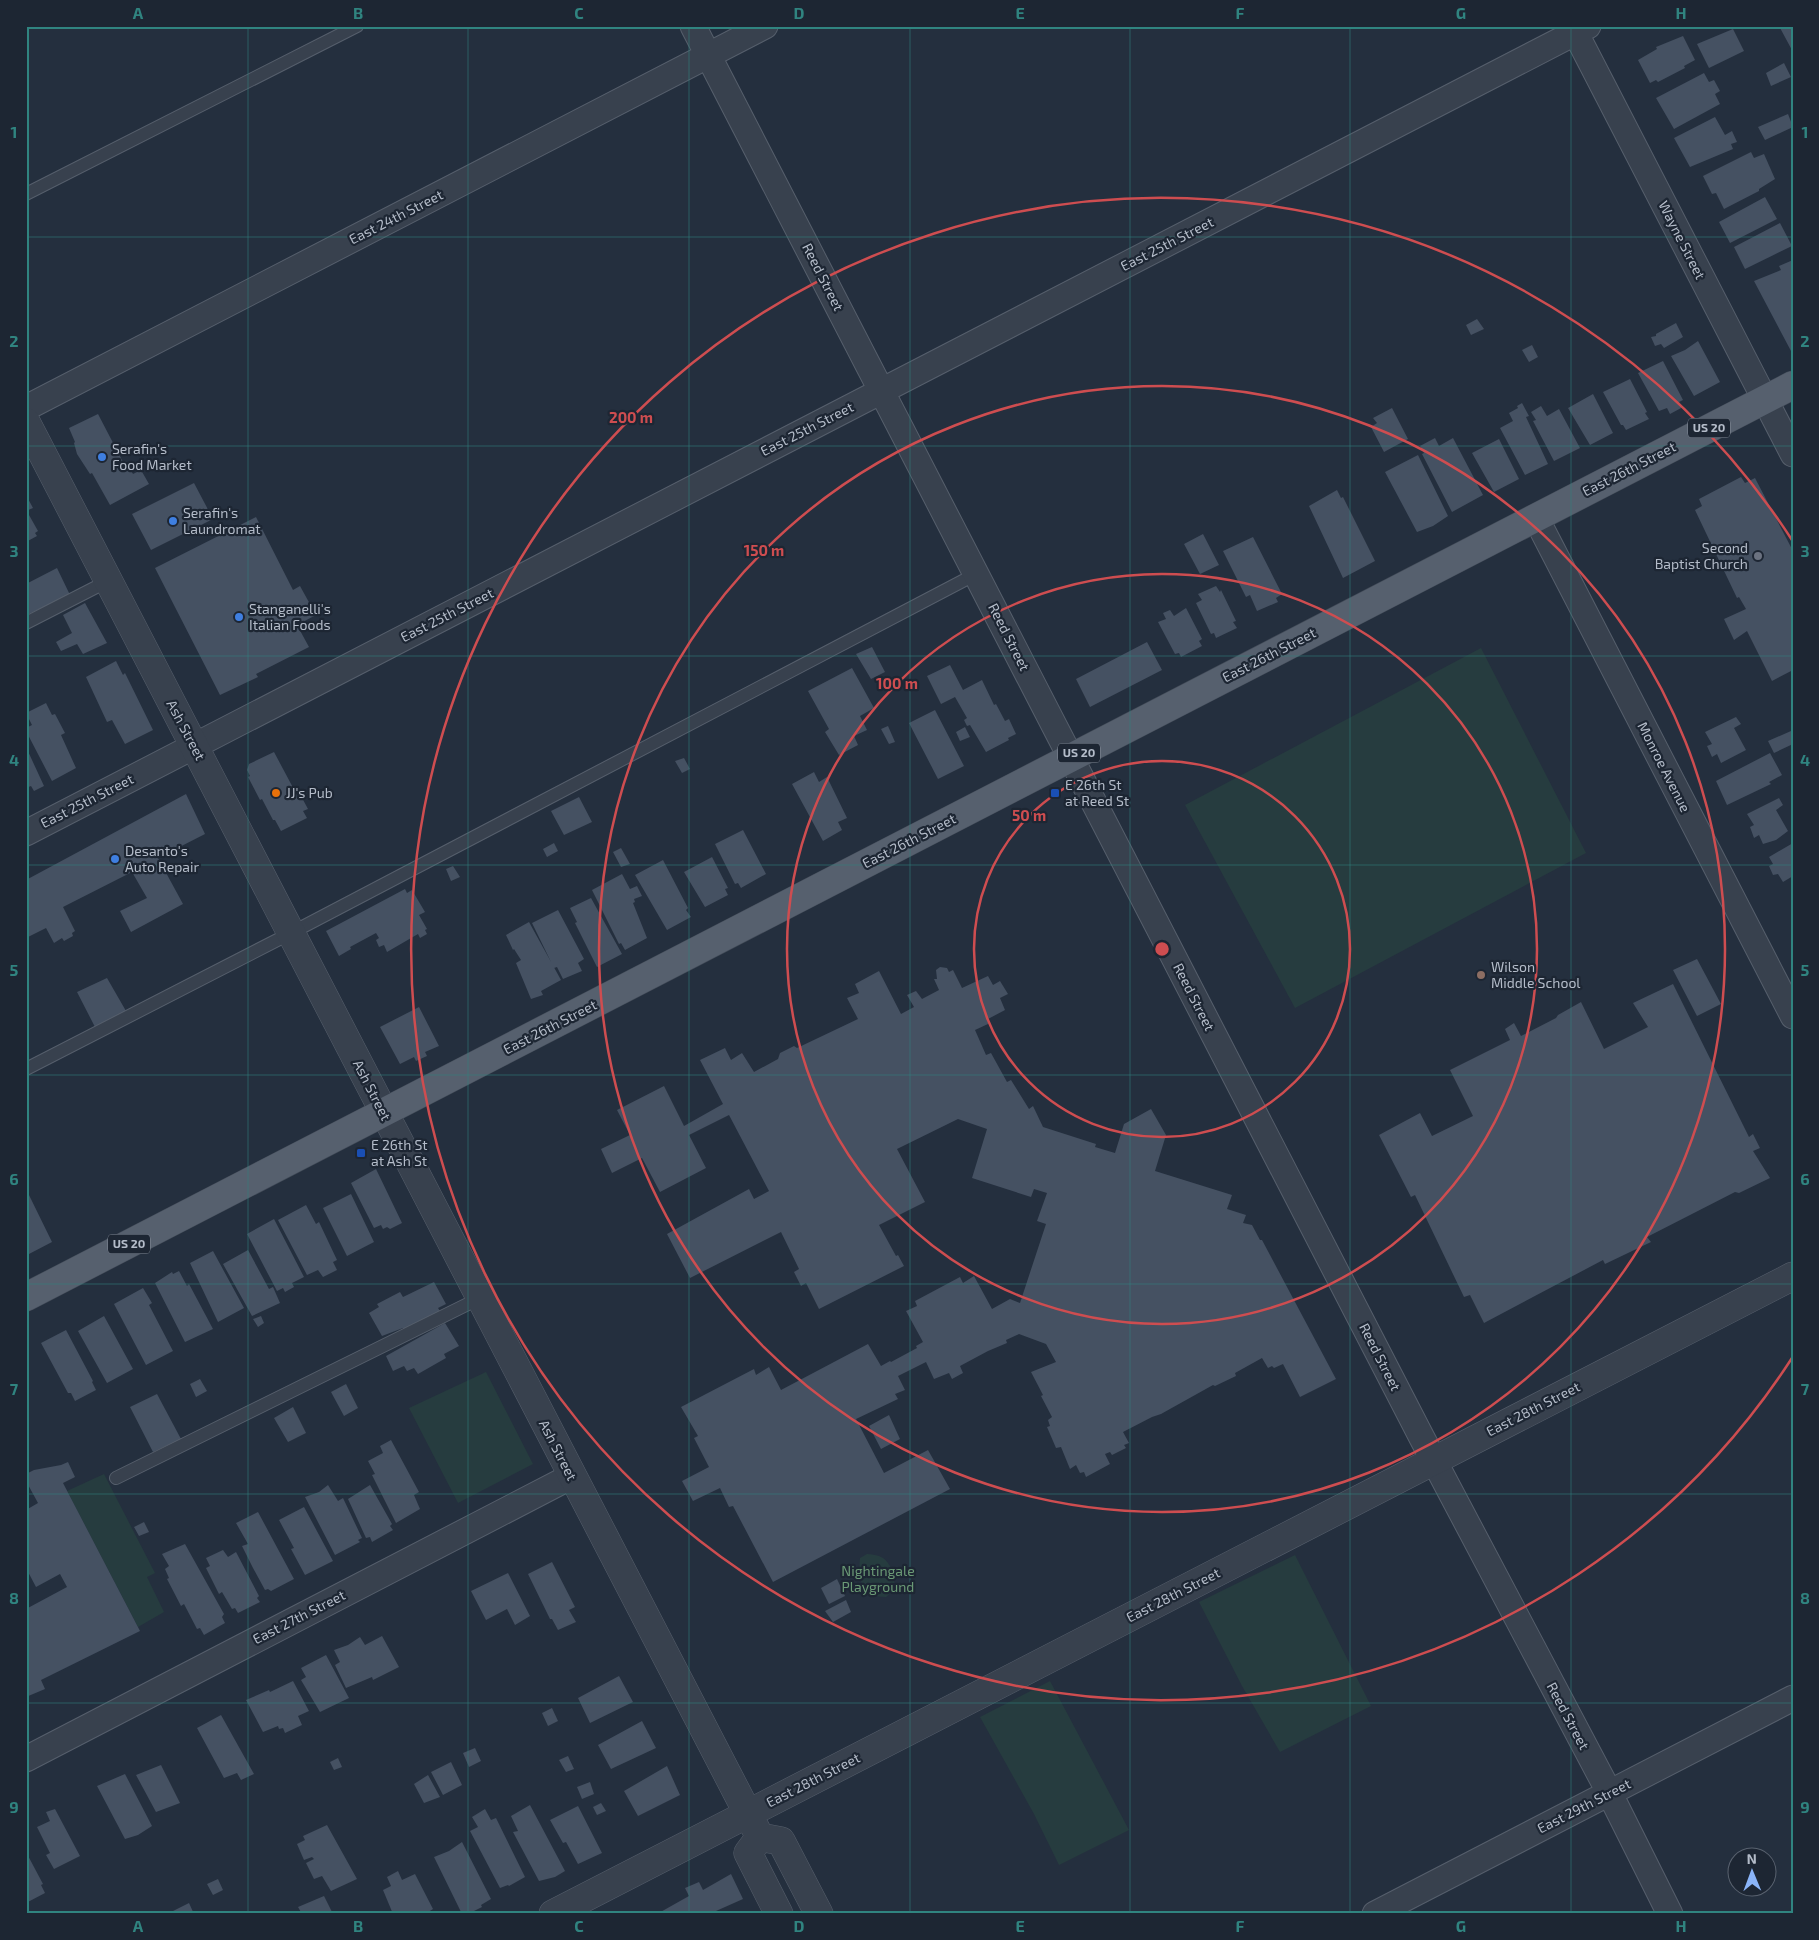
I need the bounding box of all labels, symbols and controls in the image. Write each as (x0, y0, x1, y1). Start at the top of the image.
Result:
text: A (133, 3, 144, 22)
text: B (353, 3, 363, 22)
text: C (574, 3, 584, 22)
text: D (794, 3, 805, 22)
text: E (1015, 3, 1025, 22)
text: F (1236, 3, 1245, 22)
text: G (1456, 3, 1466, 22)
text: H (1675, 3, 1687, 22)
text: 1 (11, 122, 17, 141)
text: 1 (1802, 122, 1808, 141)
street label: East 24th Street (346, 186, 446, 248)
street label: Wayne Street (1655, 198, 1710, 282)
street label: East 25th Street (1117, 213, 1216, 274)
street label: Reed Street (799, 240, 848, 313)
text: 2 (9, 331, 19, 350)
text: 2 (1800, 331, 1810, 350)
street label: East 25th Street (757, 398, 856, 459)
text: 200 m (609, 408, 653, 426)
road number: US 20 (1688, 418, 1730, 438)
street label: East 26th Street (1579, 438, 1678, 499)
place label: Serafin's Food Market (112, 440, 192, 473)
marker: Serafin's Food Market (96, 451, 108, 463)
place label: Serafin's Laundromat (183, 504, 261, 537)
marker: Serafin's Laundromat (167, 515, 179, 527)
place label: Second Baptist Church (1655, 539, 1748, 572)
text: 3 (9, 541, 19, 560)
text: 150 m (744, 541, 784, 559)
text: 3 (1800, 541, 1810, 560)
marker: Second Baptist Church (1752, 550, 1764, 562)
street label: East 25th Street (397, 584, 496, 645)
place label: Stanganelli's Italian Foods (249, 600, 331, 633)
street label: Reed Street (985, 600, 1034, 673)
marker: Stanganelli's Italian Foods (233, 611, 245, 623)
street label: East 26th Street (1219, 624, 1318, 685)
text: 100 m (876, 674, 918, 692)
street label: Ash Street (163, 697, 209, 763)
street label: Monroe Avenue (1634, 719, 1694, 815)
road number: US 20 (1058, 744, 1100, 762)
text: 4 (9, 750, 19, 769)
text: 4 (1800, 750, 1810, 769)
street label: East 25th Street (37, 770, 136, 831)
place label: E 26th St at Reed St (1065, 776, 1129, 809)
place label: JJ's Pub (286, 784, 333, 801)
marker: JJ's Pub (270, 787, 282, 799)
marker: E 26th St at Reed St (1049, 787, 1061, 799)
text: 50 m (1012, 806, 1046, 824)
street label: East 26th Street (859, 810, 958, 871)
place label: Desanto's Auto Repair (125, 842, 199, 875)
marker: Desanto's Auto Repair (109, 853, 121, 865)
centre of rings (1153, 940, 1171, 958)
place label: Wilson Middle School (1491, 958, 1581, 991)
text: 5 (10, 960, 19, 979)
street label: Reed Street (1170, 960, 1219, 1033)
text: 5 (1801, 960, 1810, 979)
marker: Wilson Middle School (1475, 969, 1487, 981)
street label: East 26th Street (500, 996, 599, 1057)
street label: Ash Street (350, 1057, 395, 1123)
place label: E 26th St at Ash St (371, 1136, 428, 1169)
marker: E 26th St at Ash St (355, 1147, 367, 1159)
text: 6 (9, 1169, 19, 1188)
text: 6 (1800, 1169, 1810, 1188)
road number: US 20 (108, 1234, 150, 1254)
street label: Reed Street (1356, 1320, 1405, 1393)
street label: East 28th Street (1483, 1378, 1583, 1440)
text: 7 (10, 1379, 19, 1398)
text: 7 (1801, 1379, 1810, 1398)
street label: Ash Street (536, 1417, 581, 1483)
park label: Nightingale Playground (841, 1562, 915, 1595)
street label: East 28th Street (1123, 1564, 1223, 1626)
street label: East 27th Street (250, 1586, 348, 1647)
text: 8 (9, 1588, 19, 1607)
text: 8 (1800, 1588, 1810, 1607)
street label: Reed Street (1544, 1679, 1593, 1752)
street label: East 28th Street (763, 1749, 863, 1811)
street label: East 29th Street (1534, 1775, 1633, 1836)
text: 9 (9, 1797, 19, 1816)
text: 9 (1800, 1797, 1810, 1816)
north arrow (1726, 1848, 1776, 1898)
text: N (1747, 1850, 1757, 1867)
text: A (133, 1916, 144, 1935)
text: B (353, 1916, 363, 1935)
text: C (574, 1916, 584, 1935)
text: D (794, 1916, 805, 1935)
text: E (1015, 1916, 1025, 1935)
text: F (1236, 1916, 1245, 1935)
text: G (1456, 1916, 1466, 1935)
text: H (1675, 1916, 1687, 1935)

